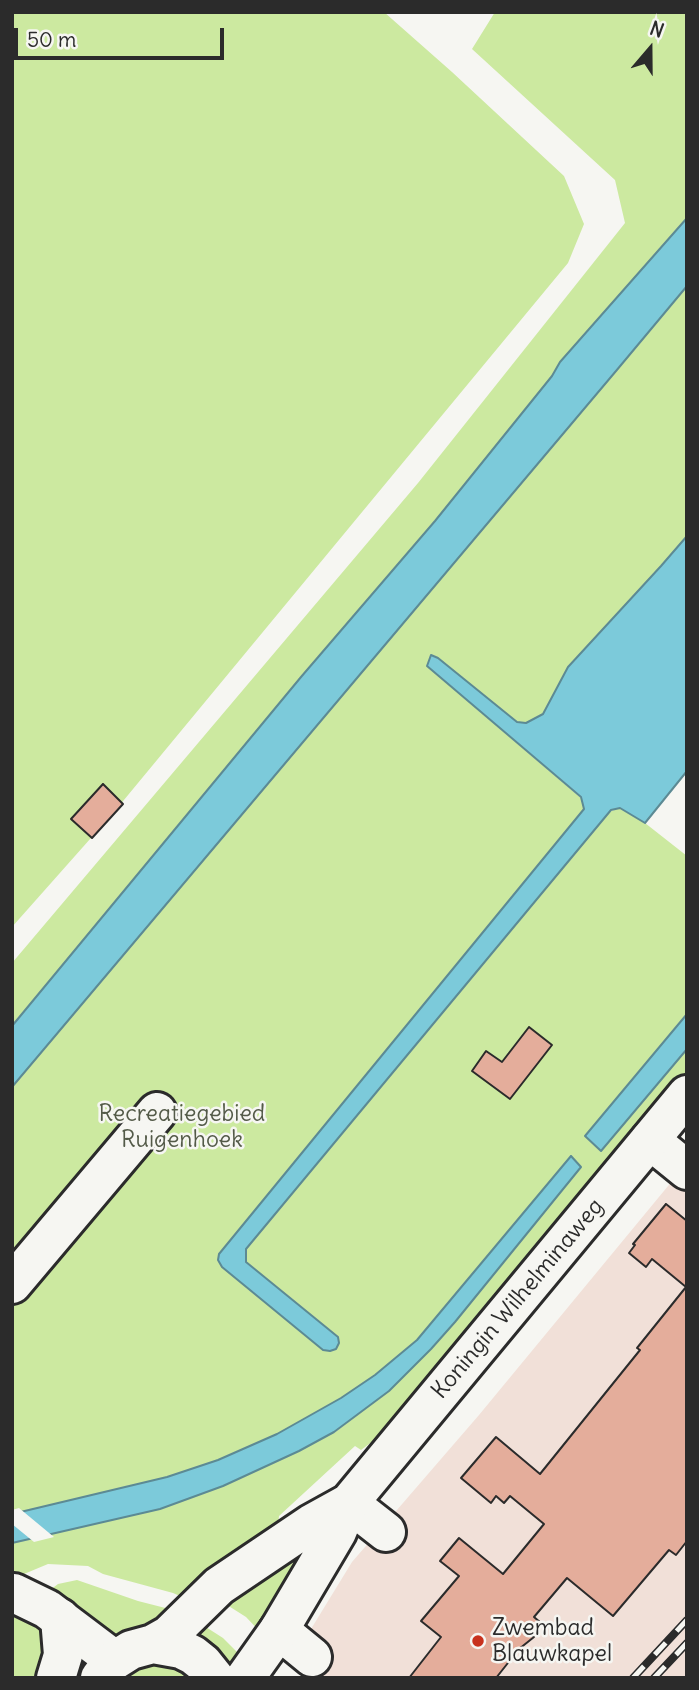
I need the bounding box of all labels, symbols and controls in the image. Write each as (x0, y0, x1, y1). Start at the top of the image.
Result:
scale bar (18, 14, 228, 58)
north arrow (615, 14, 685, 84)
text: N (647, 16, 667, 43)
text: 50 m (27, 26, 76, 53)
park label: Recreatiegebied Ruigenhoek (99, 1100, 265, 1154)
street label: Koningin Wilhelminaweg (426, 1193, 610, 1405)
place label: Zwembad Blauwkapel (492, 1614, 612, 1668)
marker: Zwembad Blauwkapel (470, 1633, 486, 1649)

